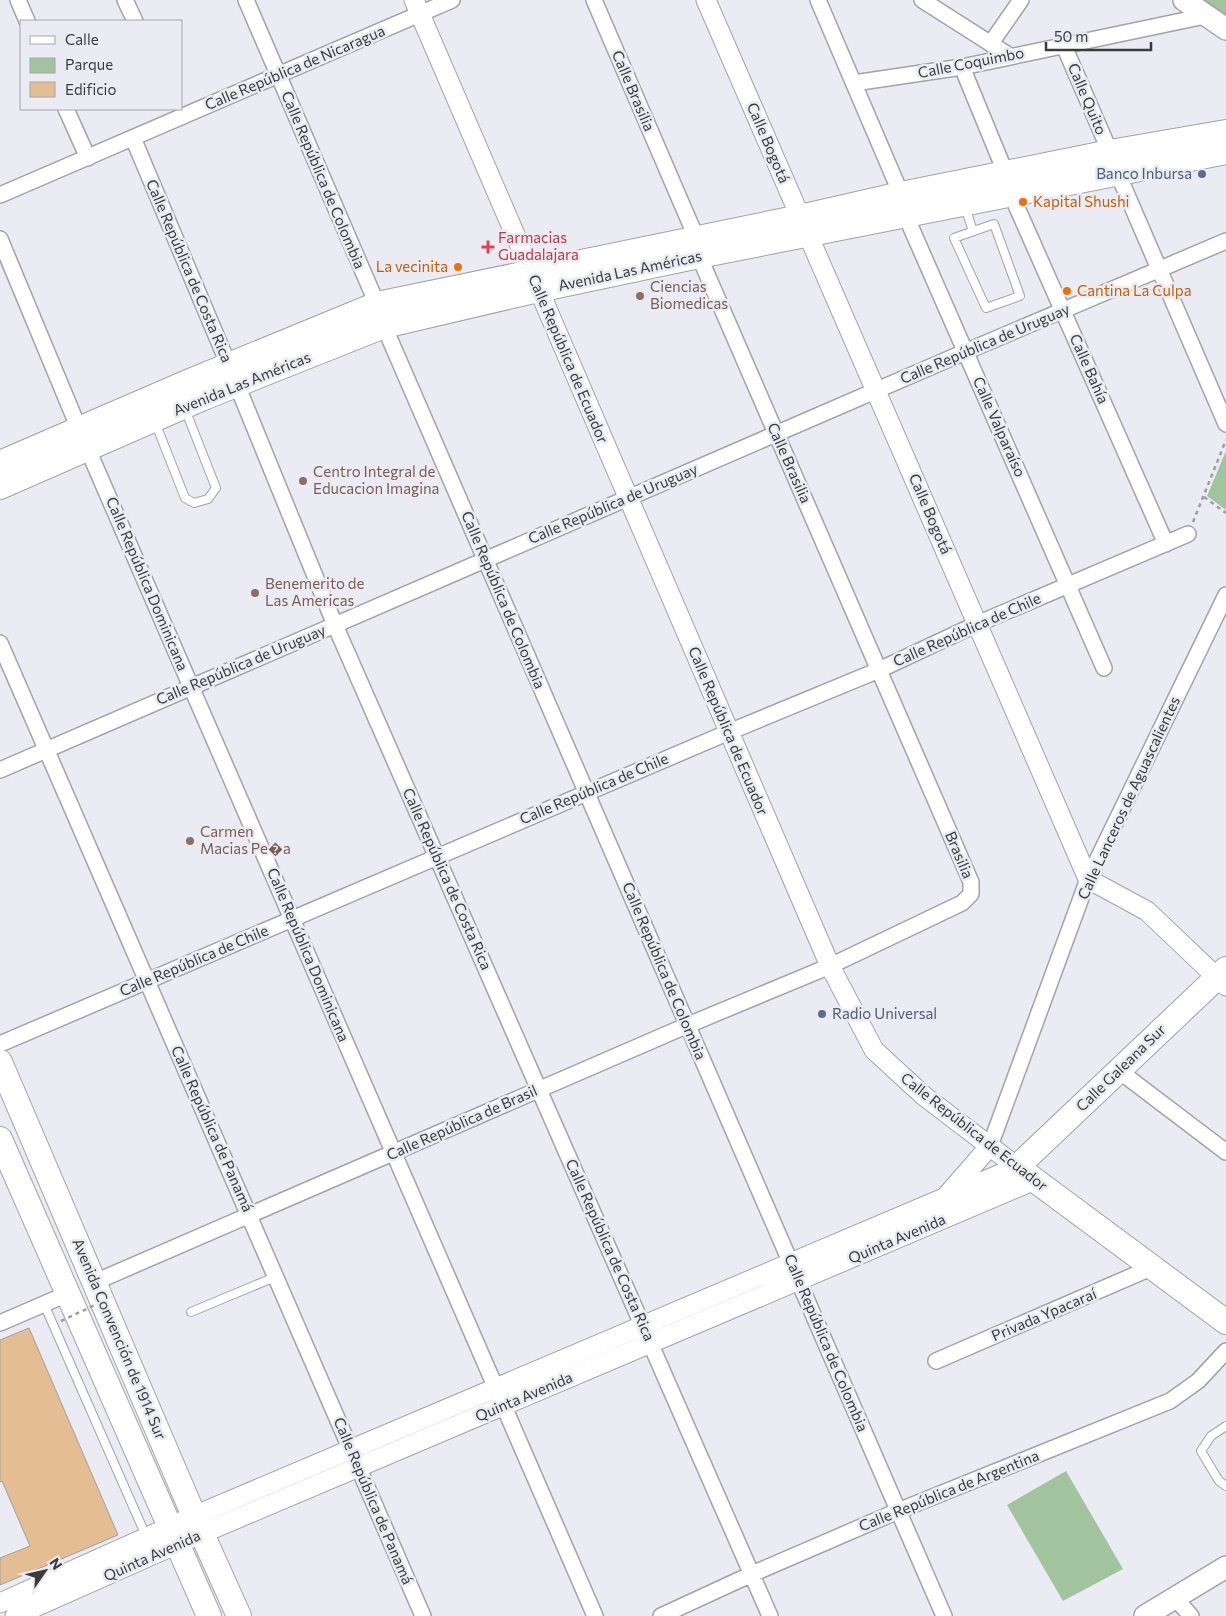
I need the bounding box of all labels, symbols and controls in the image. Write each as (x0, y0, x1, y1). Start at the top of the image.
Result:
legend (20, 20, 182, 110)
scale bar (1046, 20, 1151, 52)
street label: Calle República de Nicaragua (202, 21, 387, 113)
text: 50 m (1054, 27, 1088, 45)
text: Calle (65, 30, 99, 48)
street label: Calle Coquimbo (916, 43, 1025, 81)
street label: Calle Brasilia (609, 47, 659, 134)
text: Parque (65, 55, 113, 73)
street label: Calle Quito (1065, 60, 1111, 137)
text: Edificio (65, 80, 116, 98)
street label: Calle República de Colombia (278, 88, 370, 271)
street label: Calle Bogotá (744, 100, 794, 186)
place label: Banco Inbursa (1096, 164, 1192, 182)
marker: Banco Inbursa (1196, 168, 1208, 180)
street label: Calle República de Costa Rica (143, 176, 237, 365)
place label: Kapital Shushi (1033, 192, 1129, 210)
marker: Kapital Shushi (1017, 196, 1029, 208)
place label: Farmacias Guadalajara (498, 228, 579, 263)
marker: Farmacias Guadalajara (482, 241, 494, 253)
street label: Avenida Las Américas (556, 246, 703, 294)
place label: La vecinita (376, 257, 448, 275)
marker: La vecinita (452, 261, 464, 273)
street label: Calle República de Ecuador (525, 272, 613, 446)
place label: Ciencias Biomedicas (650, 277, 728, 312)
place label: Cantina La Culpa (1077, 281, 1192, 299)
marker: Cantina La Culpa (1061, 285, 1073, 297)
marker: Ciencias Biomedicas (634, 290, 646, 302)
street label: Calle República de Uruguay (897, 299, 1072, 387)
street label: Calle Bahía (1067, 331, 1113, 406)
street label: Avenida Las Américas (170, 347, 313, 419)
street label: Calle Valparaíso (970, 374, 1030, 479)
street label: Calle Brasilia (764, 420, 816, 506)
street label: Calle República de Uruguay (525, 459, 700, 547)
place label: Centro Integral de Educacion Imagina (313, 462, 439, 497)
street label: Calle Bogotá (906, 471, 956, 557)
marker: Centro Integral de Educacion Imagina (297, 475, 309, 487)
street label: Calle República Dominicana (103, 494, 193, 673)
street label: Calle República de Colombia (458, 508, 550, 691)
place label: Benemerito de Las Americas (265, 574, 364, 609)
marker: Benemerito de Las Americas (249, 587, 261, 599)
street label: Calle República de Chile (890, 588, 1043, 670)
street label: Calle República de Uruguay (153, 620, 328, 708)
street label: Calle República de Ecuador (685, 644, 773, 818)
street label: Calle Lanceros de Aguascalientes (1073, 693, 1183, 902)
street label: Calle República de Chile (517, 749, 671, 828)
street label: Calle República de Costa Rica (400, 785, 496, 972)
place label: Carmen Macias Pe�a (200, 822, 291, 857)
street label: Brasilia (942, 828, 978, 881)
marker: Carmen Macias Pe�a (184, 835, 196, 847)
street label: Calle República Dominicana (264, 865, 354, 1044)
street label: Calle República de Colombia (619, 879, 711, 1062)
street label: Calle República de Chile (117, 921, 271, 1000)
place label: Radio Universal (832, 1004, 937, 1022)
marker: Radio Universal (816, 1008, 828, 1020)
street label: Calle Galeana Sur (1072, 1020, 1169, 1115)
street label: Calle República de Panamá (168, 1043, 258, 1214)
street label: Calle República de Ecuador (898, 1068, 1052, 1194)
street label: Calle República de Brasil (383, 1081, 540, 1164)
street label: Calle República de Costa Rica (563, 1156, 659, 1343)
street label: Quinta Avenida (845, 1209, 948, 1267)
street label: Avenida Convención de 1914 Sur (69, 1235, 171, 1442)
street label: Calle República de Colombia (781, 1251, 873, 1434)
street label: Privada Ypacaraí (988, 1283, 1100, 1344)
street label: Quinta Avenida (472, 1367, 575, 1425)
street label: Calle República de Panamá (330, 1414, 417, 1587)
street label: Calle República de Argentina (856, 1446, 1041, 1534)
street label: Quinta Avenida (100, 1526, 203, 1584)
north arrow (20, 1546, 70, 1596)
text: N (46, 1554, 66, 1573)

